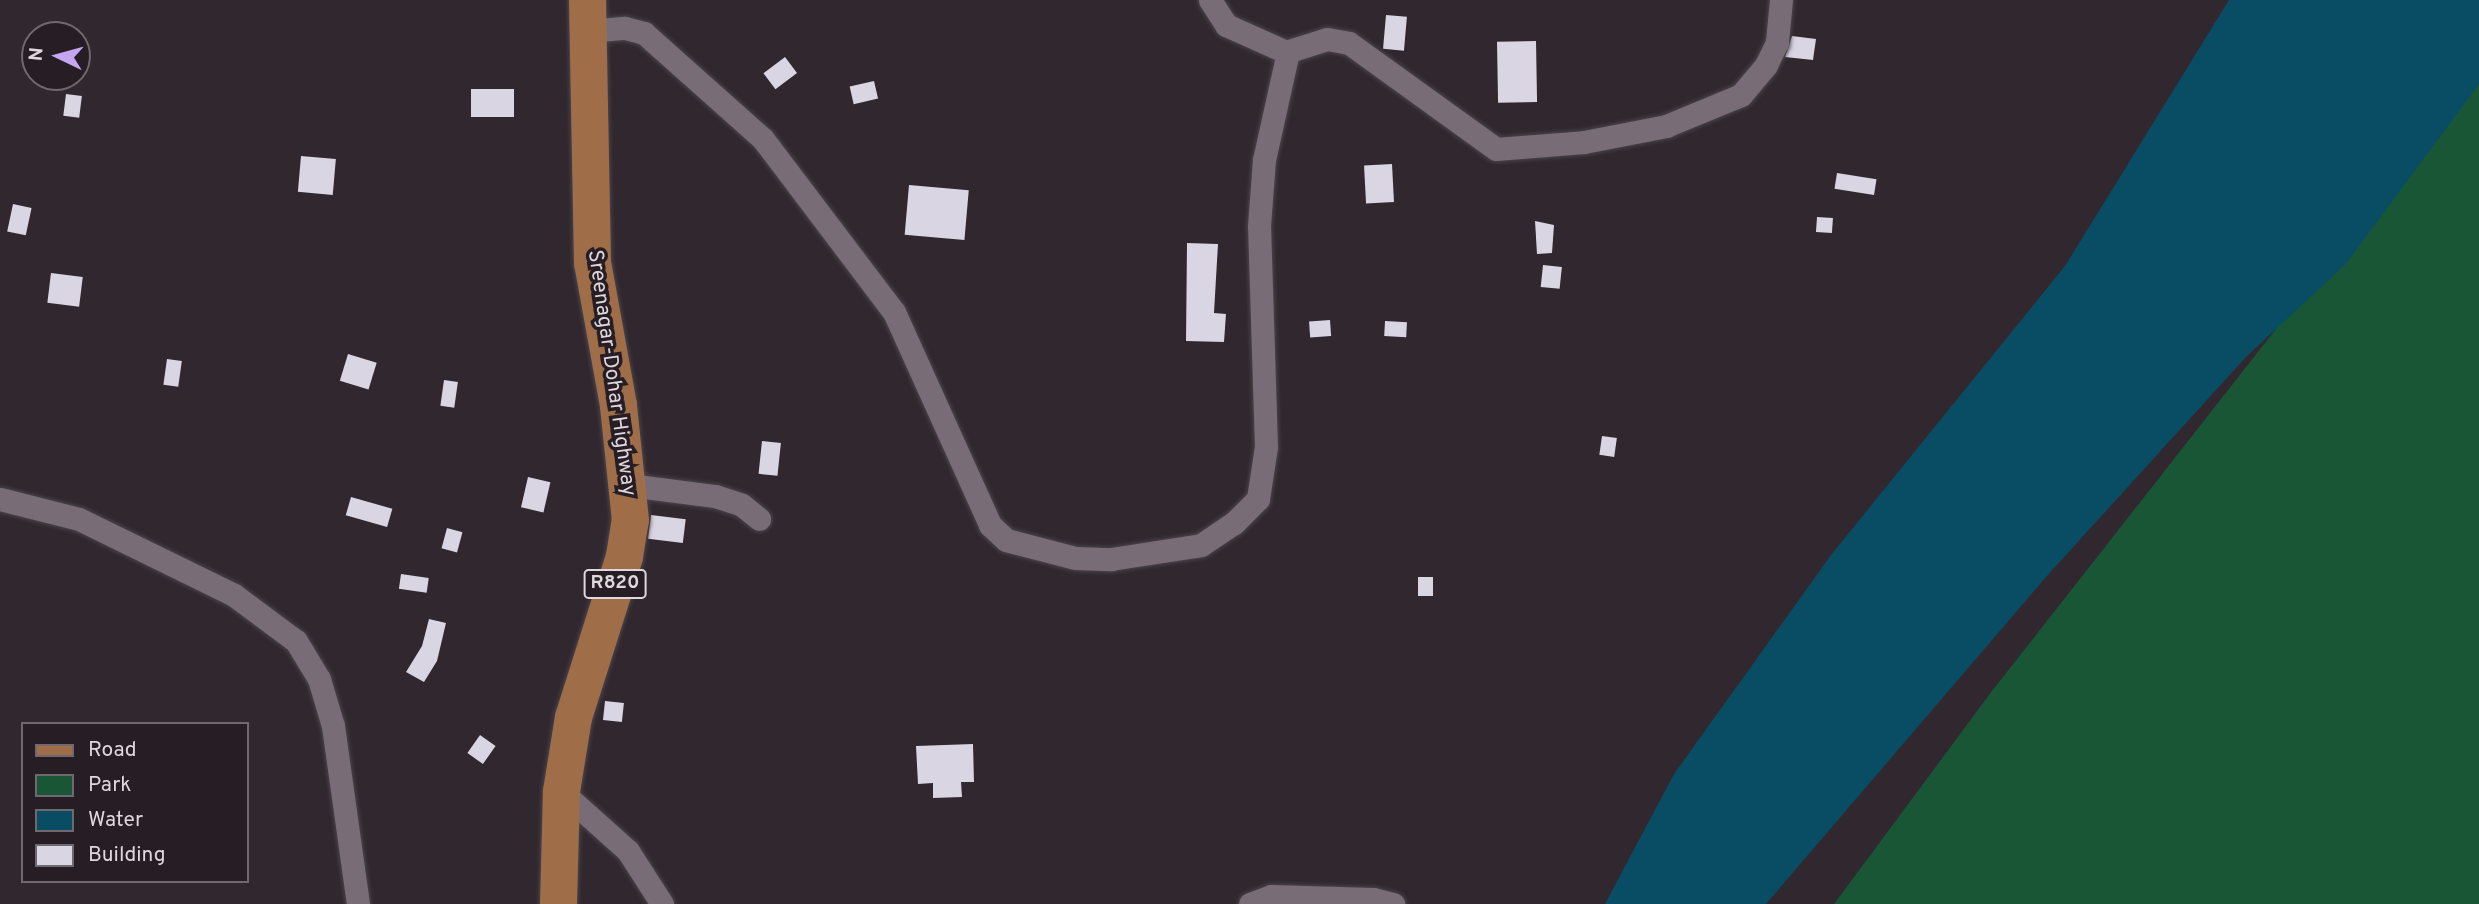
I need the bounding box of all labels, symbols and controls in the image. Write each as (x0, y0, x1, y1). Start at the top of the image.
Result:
north arrow (21, 21, 91, 91)
text: N (25, 46, 50, 62)
street label: Sreenagar-Dohar Highway (581, 248, 641, 498)
road number: R820 (584, 568, 646, 600)
legend (21, 722, 248, 883)
text: Road (88, 737, 137, 764)
text: Park (88, 772, 131, 799)
text: Water (88, 807, 143, 834)
text: Building (88, 842, 166, 869)

